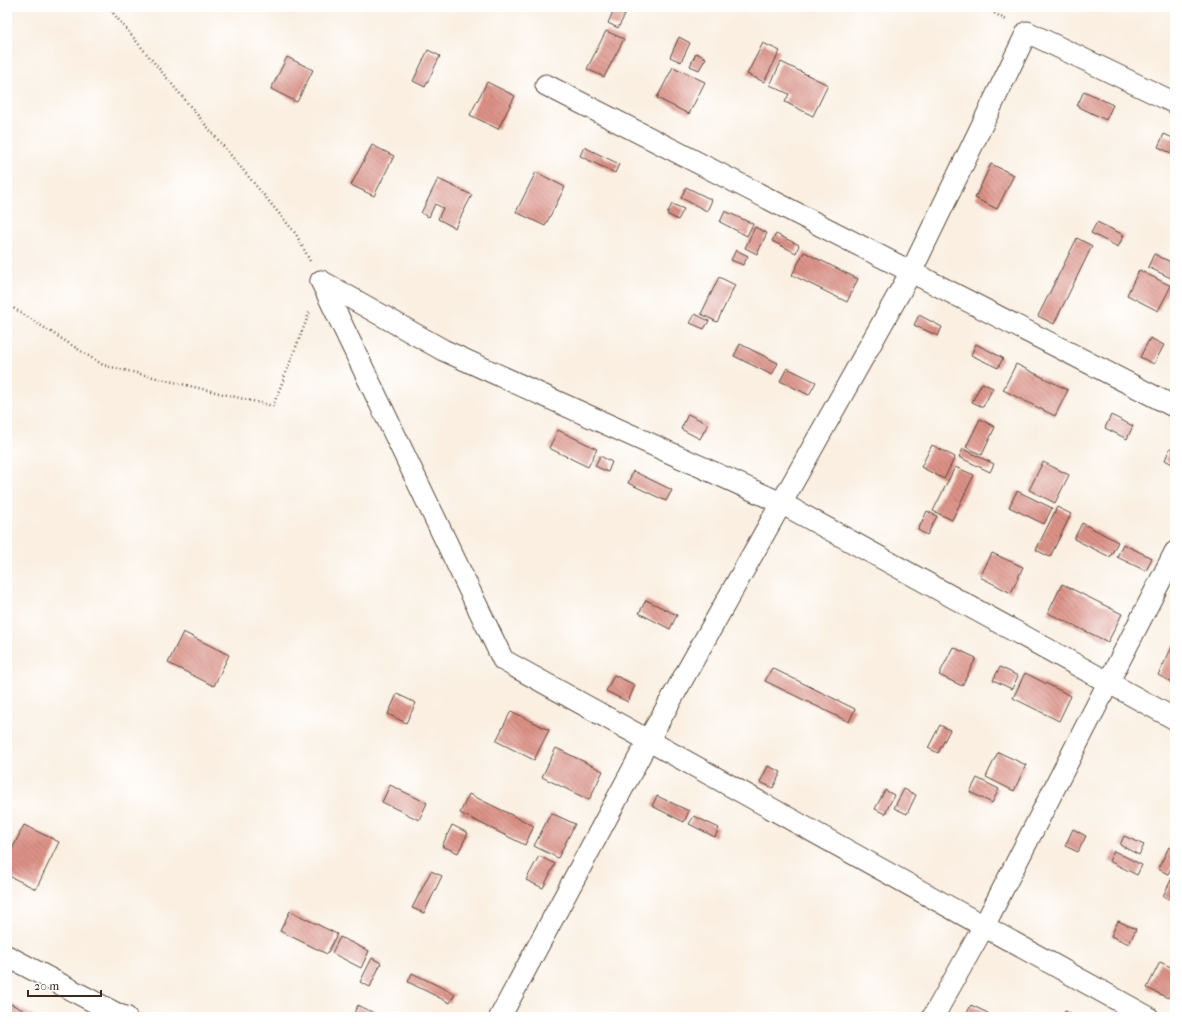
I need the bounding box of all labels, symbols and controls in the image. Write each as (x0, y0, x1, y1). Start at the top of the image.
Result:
scale bar (28, 972, 101, 998)
text: 20 m (34, 979, 59, 993)

